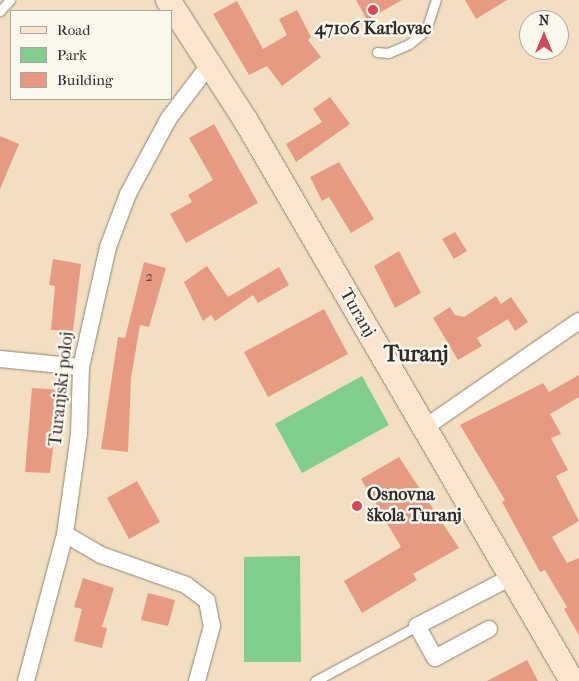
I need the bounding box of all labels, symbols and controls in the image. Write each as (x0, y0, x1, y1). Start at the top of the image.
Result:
marker: 47106 Karlovac (367, 4, 379, 16)
legend (10, 10, 172, 100)
north arrow (519, 10, 569, 60)
text: N (539, 12, 549, 29)
place label: 47106 Karlovac (315, 18, 431, 40)
text: Road (57, 21, 90, 39)
text: Park (57, 46, 87, 64)
text: Building (57, 71, 113, 89)
house number: 2 (145, 268, 153, 286)
street label: Turanj (334, 285, 380, 341)
street label: Turanjski poloj (45, 331, 79, 447)
district label: Turanj (384, 342, 448, 368)
place label: Osnovna škola Turanj (367, 485, 462, 528)
marker: Osnovna škola Turanj (351, 500, 363, 512)

